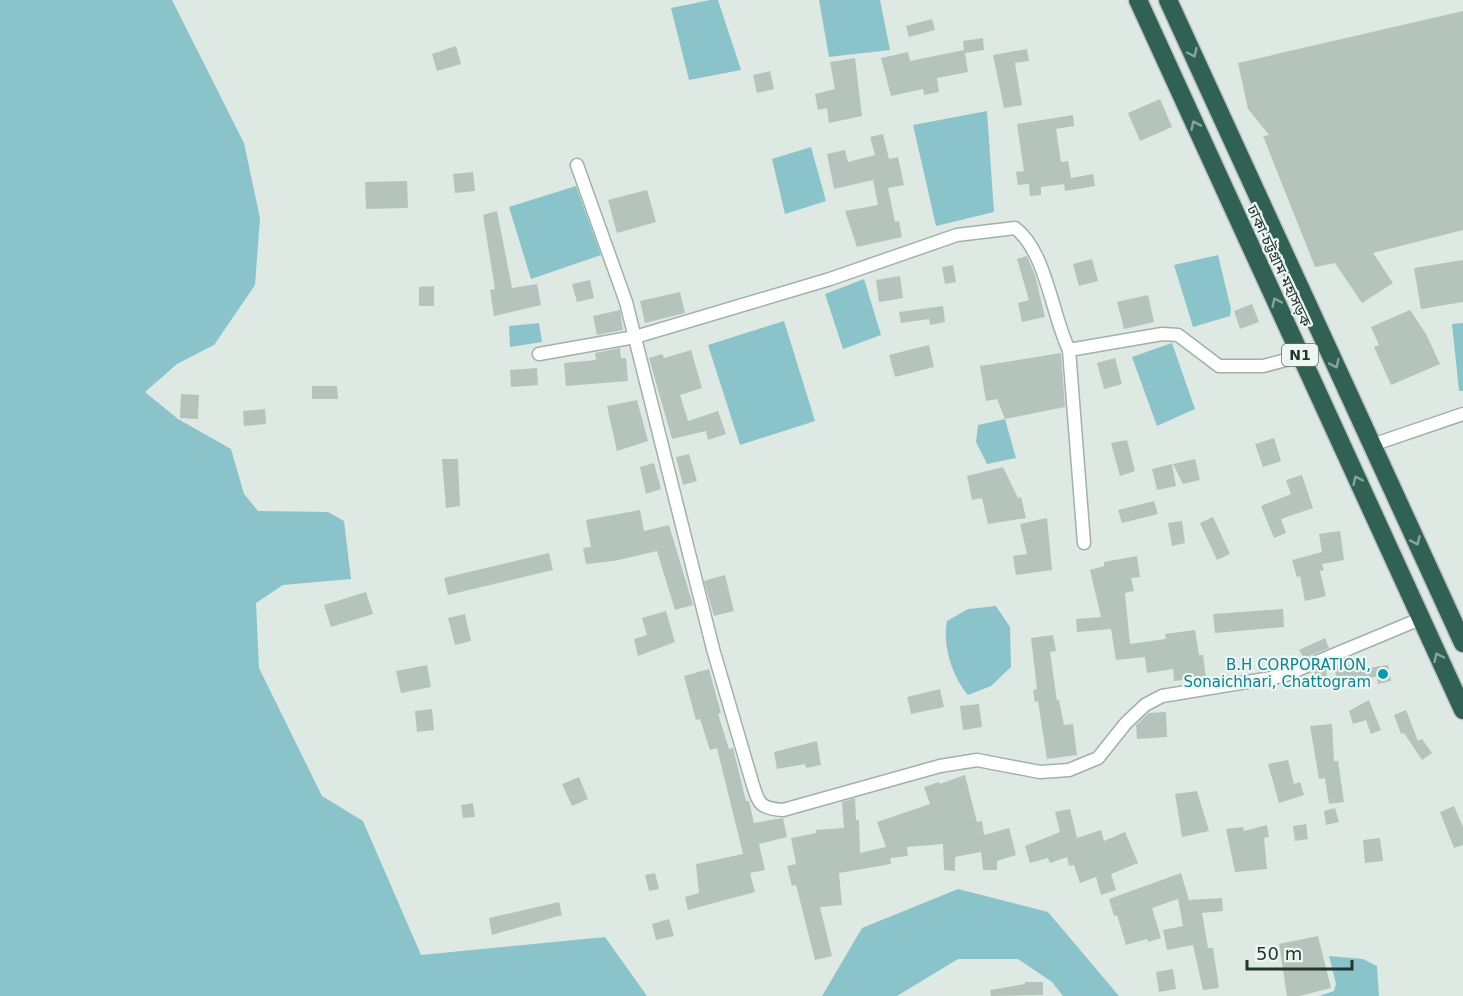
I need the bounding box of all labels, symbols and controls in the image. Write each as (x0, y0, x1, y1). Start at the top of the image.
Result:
one-way arrow (1185, 47, 1197, 58)
one-way arrow (1191, 120, 1203, 131)
street label: ঢাকা-চট্টগ্রাম মহাসড়ক (1243, 202, 1315, 330)
one-way arrow (1271, 298, 1283, 309)
road number: N1 (1282, 344, 1318, 366)
one-way arrow (1328, 358, 1340, 369)
one-way arrow (1352, 475, 1364, 486)
one-way arrow (1409, 535, 1421, 546)
one-way arrow (1434, 652, 1446, 663)
place label: B.H CORPORATION, Sonaichhari, Chattogram (1184, 656, 1371, 691)
marker: B.H CORPORATION, Sonaichhari, Chattogram (1376, 667, 1390, 681)
scale bar (1247, 933, 1352, 971)
text: 50 m (1256, 943, 1302, 964)

